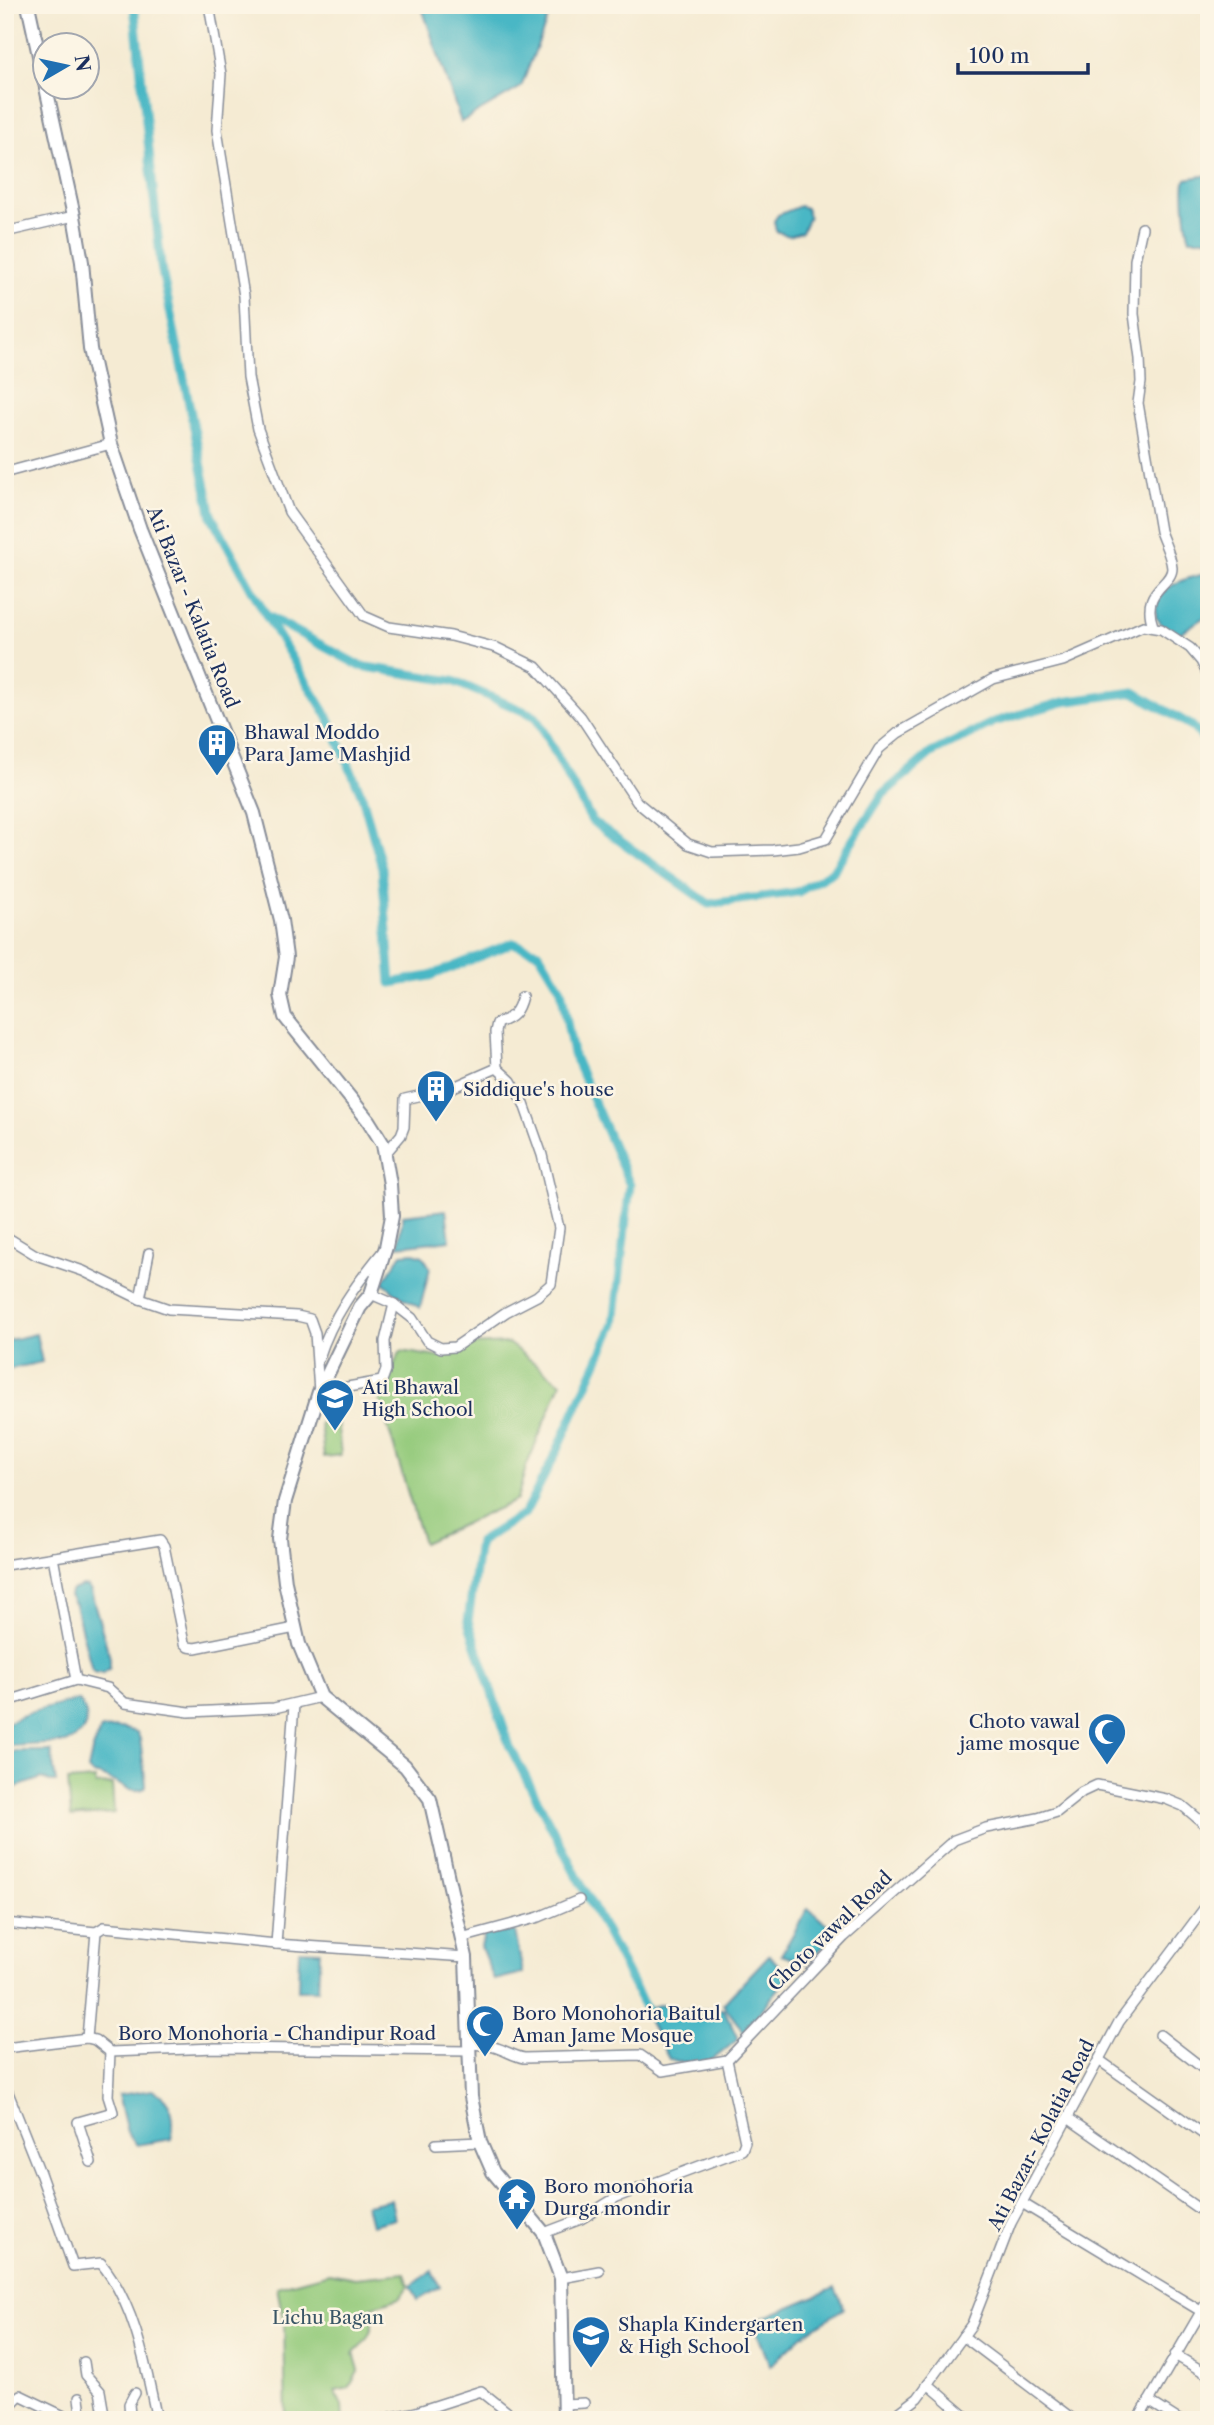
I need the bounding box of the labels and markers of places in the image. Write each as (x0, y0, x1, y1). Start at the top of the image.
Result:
place label: Bhawal Moddo Para Jame Mashjid (244, 721, 411, 766)
building icon: Bhawal Moddo Para Jame Mashjid (196, 722, 238, 777)
building icon: Siddique's house (415, 1068, 457, 1123)
place label: Siddique's house (463, 1078, 614, 1101)
place label: Ati Bhawal High School (361, 1376, 474, 1421)
school or university icon: Ati Bhawal High School (314, 1377, 356, 1432)
place label: Choto vawal jame mosque (957, 1710, 1080, 1755)
mosque icon: Choto vawal jame mosque (1086, 1711, 1128, 1766)
place label: Boro Monohoria Baitul Aman Jame Mosque (511, 2002, 721, 2047)
mosque icon: Boro Monohoria Baitul Aman Jame Mosque (464, 2003, 506, 2058)
place label: Boro monohoria Durga mondir (544, 2175, 694, 2220)
temple icon: Boro monohoria Durga mondir (496, 2176, 538, 2231)
place label: Shapla Kindergarten & High School (618, 2313, 803, 2358)
school or university icon: Shapla Kindergarten & High School (570, 2314, 612, 2369)

